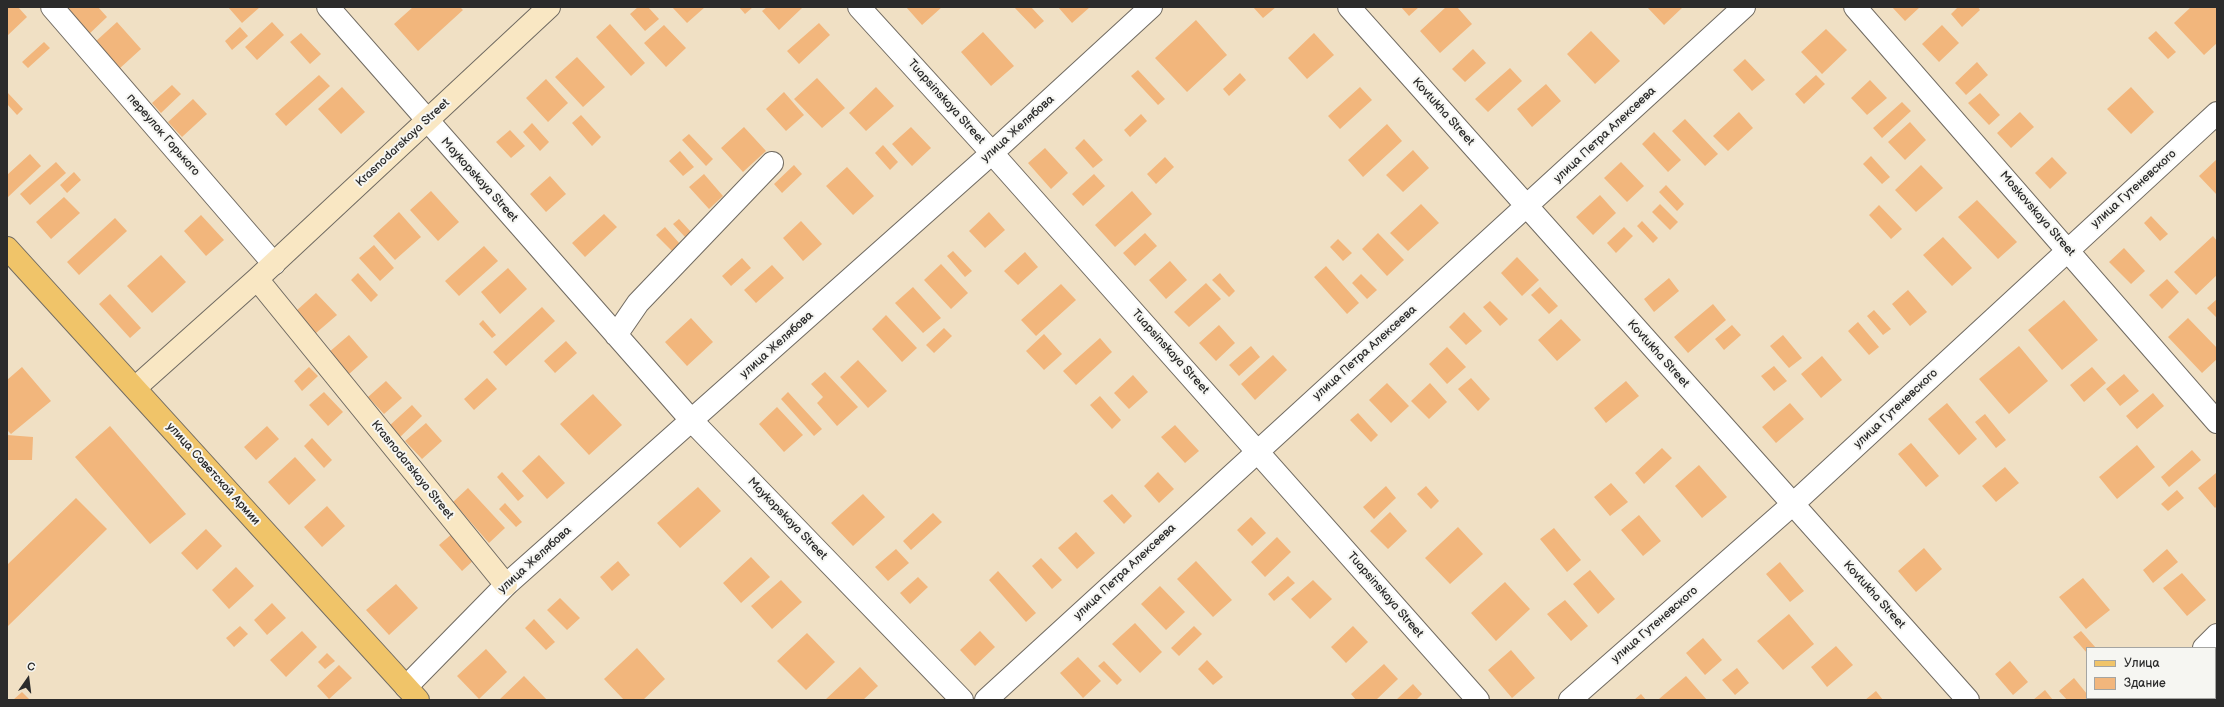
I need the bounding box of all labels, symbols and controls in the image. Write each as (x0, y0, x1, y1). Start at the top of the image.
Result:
street label: Tuapsinskaya Street (904, 57, 988, 147)
street label: Kovtukha Street (1409, 75, 1477, 149)
street label: улица Петра Алексеева (1551, 84, 1659, 186)
street label: переулок Горького (123, 91, 203, 179)
street label: улица Желябова (979, 92, 1057, 166)
street label: Krasnodarskaya Street (353, 96, 453, 190)
street label: Maykopskaya Street (437, 135, 521, 225)
street label: улица Гутеневского (2088, 147, 2180, 231)
street label: Moskovskaya Street (1996, 169, 2078, 259)
street label: улица Петра Алексеева (1310, 303, 1420, 403)
street label: Tuapsinskaya Street (1128, 307, 1212, 397)
street label: улица Желябова (738, 308, 816, 382)
street label: Kovtukha Street (1624, 317, 1692, 391)
street label: улица Гутеневского (1851, 366, 1941, 452)
street label: Krasnodarskaya Street (368, 418, 456, 522)
street label: улица Советской Армии (163, 420, 263, 528)
street label: Maykopskaya Street (744, 475, 830, 563)
street label: улица Петра Алексеева (1071, 521, 1179, 623)
street label: улица Желябова (496, 523, 574, 597)
street label: Tuapsinskaya Street (1344, 549, 1426, 641)
street label: Kovtukha Street (1840, 558, 1908, 632)
street label: улица Гутеневского (1609, 584, 1701, 666)
legend (2086, 647, 2216, 699)
text: Улица (2124, 656, 2160, 671)
north arrow (8, 659, 48, 699)
text: С (26, 660, 36, 674)
text: Здание (2124, 676, 2166, 691)

